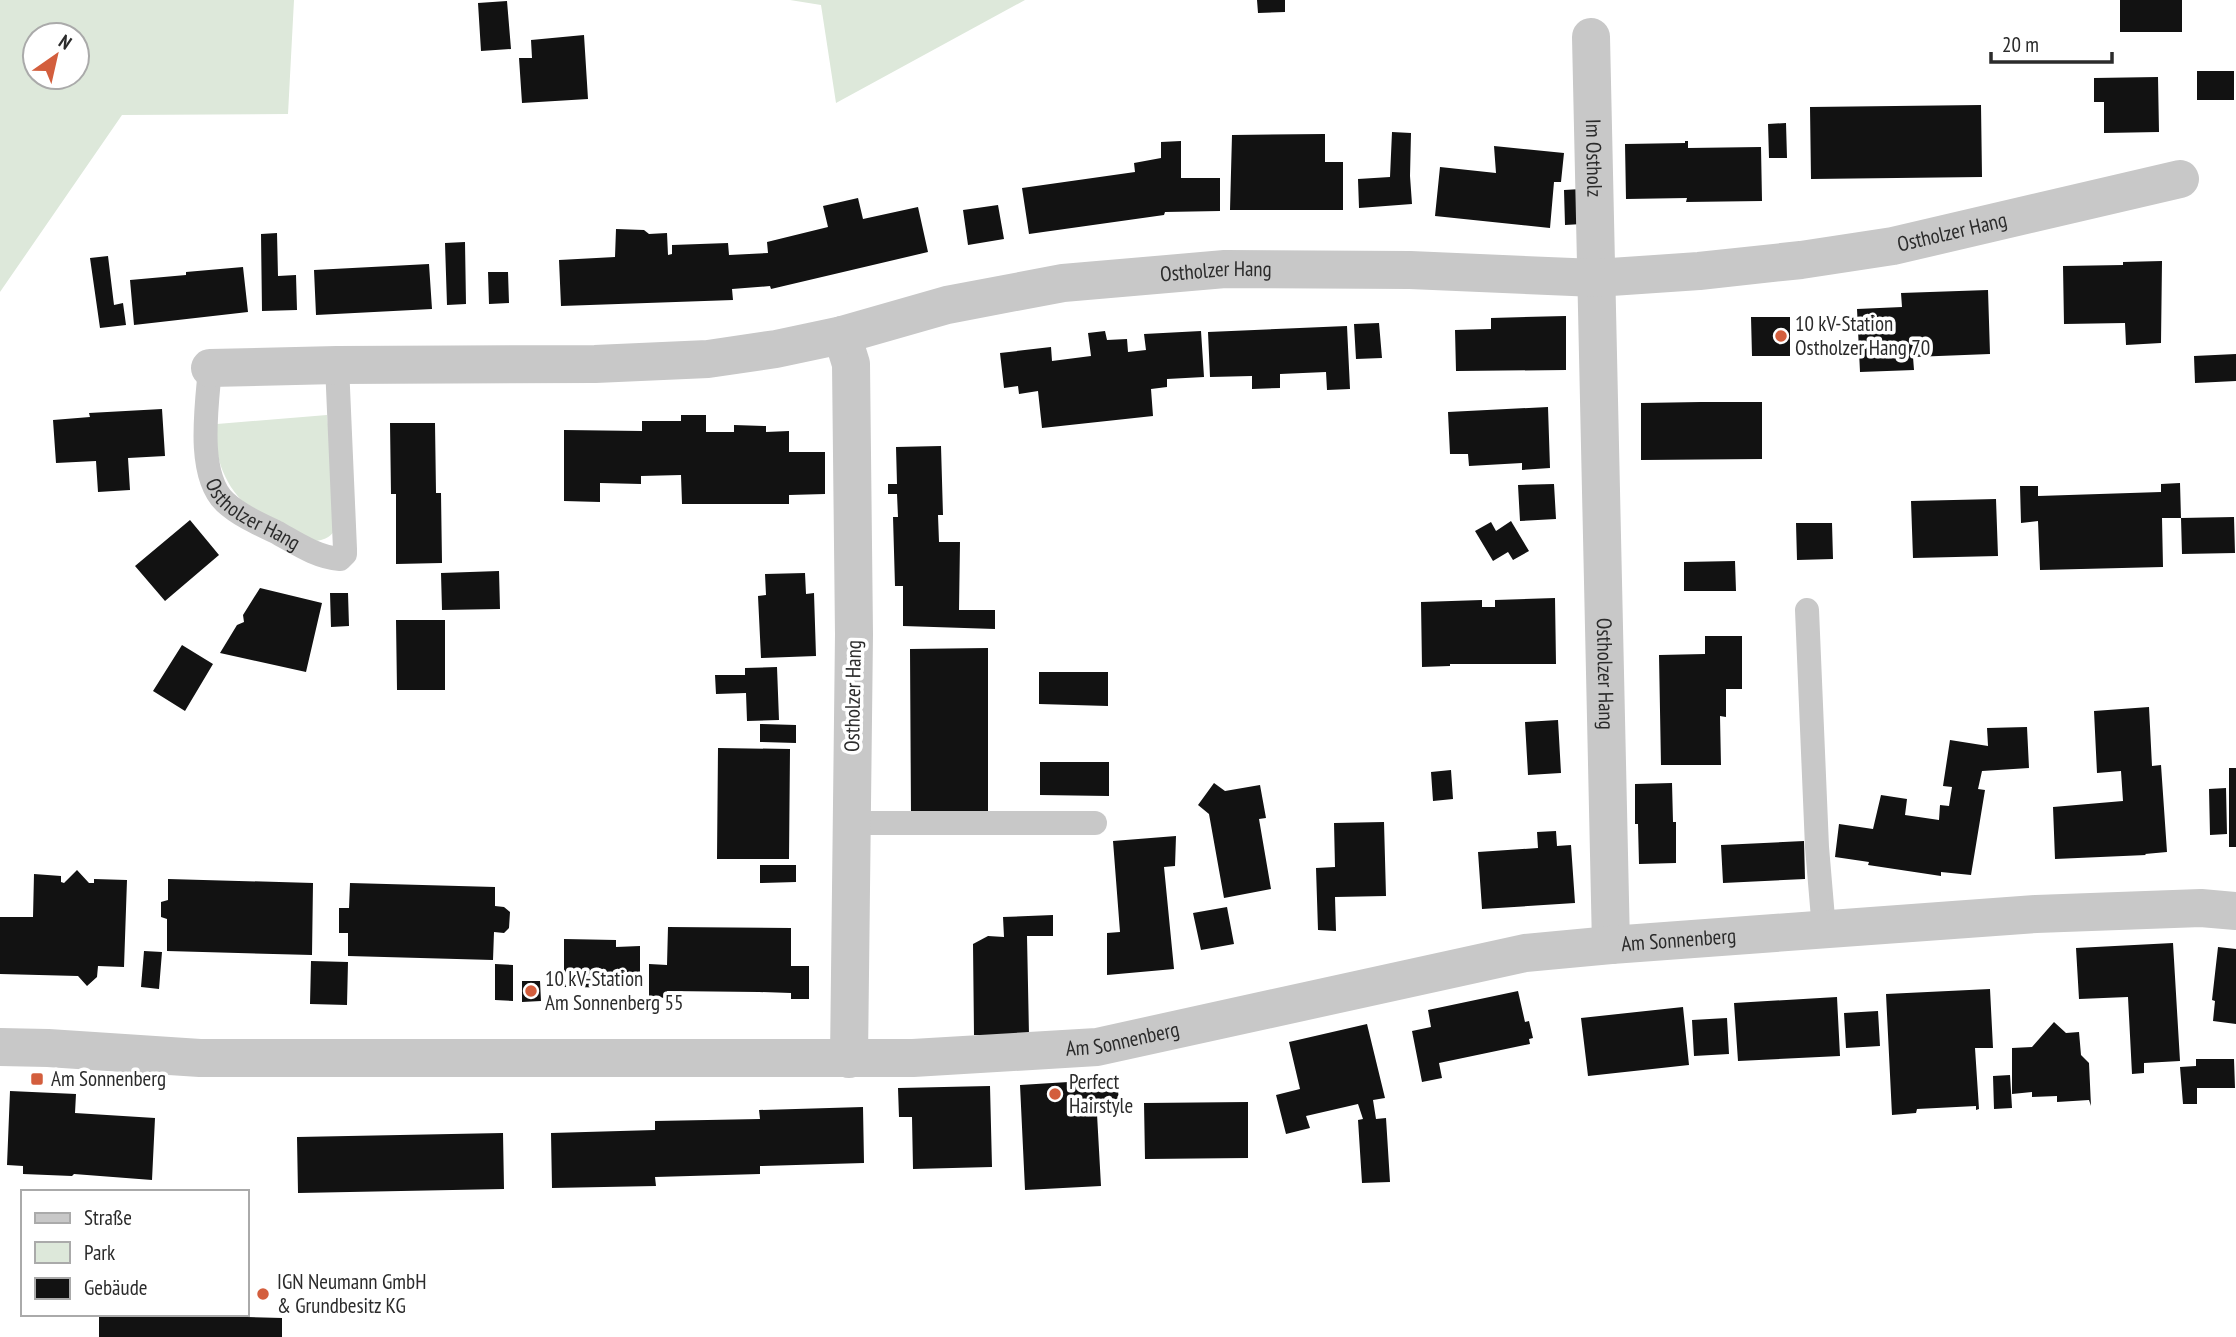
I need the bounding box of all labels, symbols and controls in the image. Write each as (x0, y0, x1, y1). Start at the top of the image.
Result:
north arrow (21, 21, 91, 91)
scale bar (1991, 21, 2112, 65)
text: N (55, 29, 76, 55)
text: 20 m (2002, 31, 2039, 58)
street label: Im Ostholz (1580, 119, 1609, 197)
street label: Ostholzer Hang (1894, 206, 2010, 258)
street label: Ostholzer Hang (1159, 255, 1272, 288)
place label: 10 kV-Station Ostholzer Hang 70 (1795, 310, 1930, 361)
marker: 10 kV-Station Ostholzer Hang 70 (1773, 328, 1789, 344)
street label: Ostholzer Hang (199, 474, 305, 556)
street label: Ostholzer Hang (1591, 618, 1620, 730)
street label: Ostholzer Hang (838, 640, 867, 752)
street label: Am Sonnenberg (1620, 922, 1737, 957)
place label: 10 kV-Station Am Sonnenberg 55 (545, 965, 683, 1016)
marker: 10 kV-Station Am Sonnenberg 55 (523, 983, 539, 999)
street label: Am Sonnenberg (1065, 1015, 1182, 1062)
place label: Am Sonnenberg (51, 1065, 166, 1092)
place label: Perfect Hairstyle (1069, 1068, 1133, 1119)
marker: Am Sonnenberg (29, 1071, 45, 1087)
marker: Perfect Hairstyle (1047, 1086, 1063, 1102)
legend (21, 1190, 248, 1316)
text: Straße (84, 1204, 132, 1231)
text: Park (84, 1239, 115, 1266)
place label: IGN Neumann GmbH & Grundbesitz KG (277, 1268, 426, 1319)
text: Gebäude (84, 1274, 147, 1301)
marker: IGN Neumann GmbH & Grundbesitz KG (255, 1286, 271, 1302)

